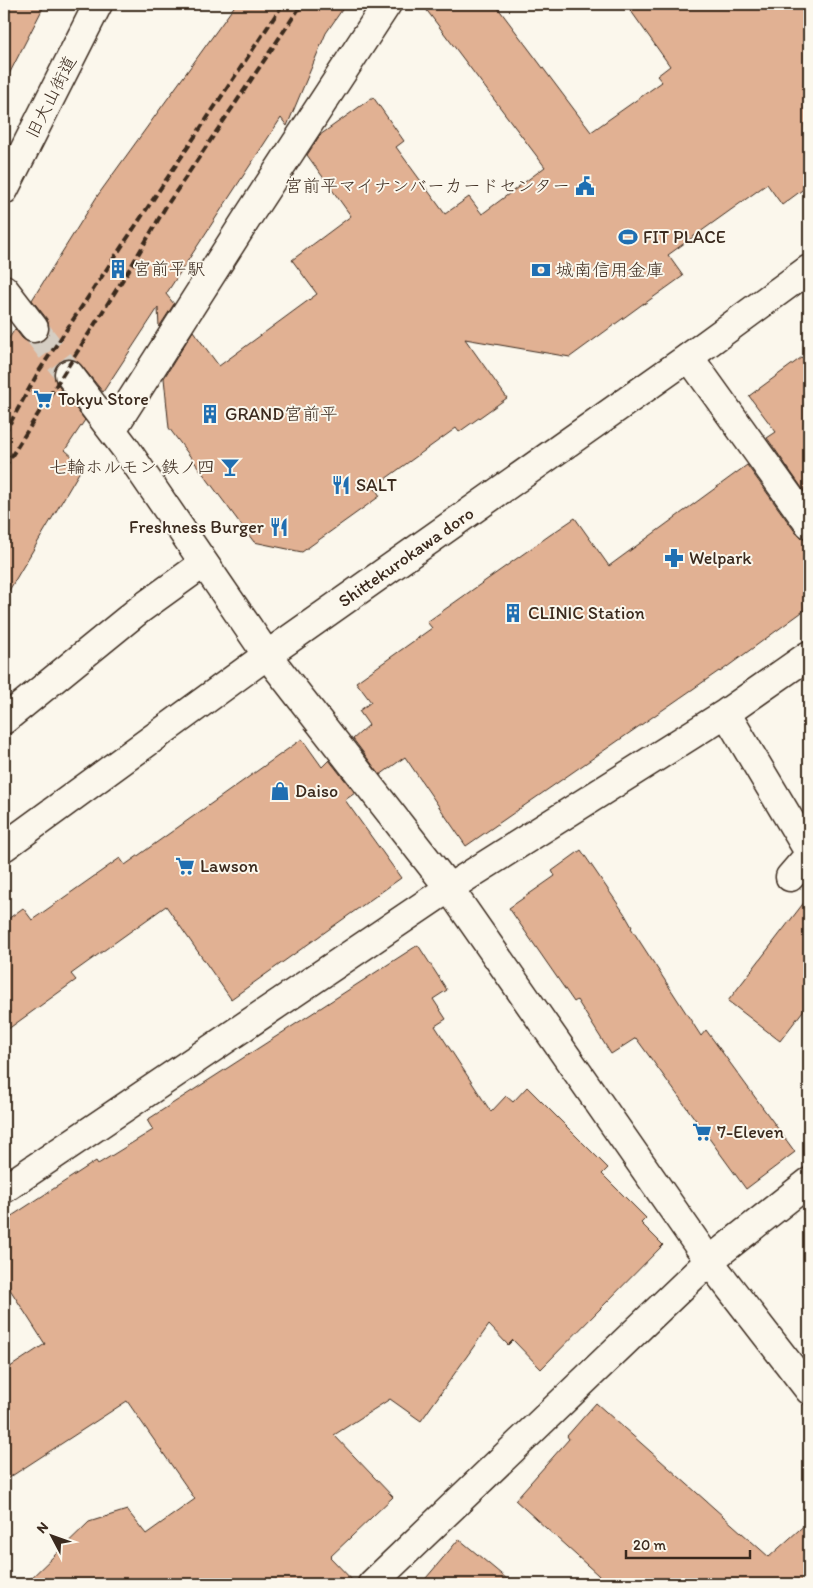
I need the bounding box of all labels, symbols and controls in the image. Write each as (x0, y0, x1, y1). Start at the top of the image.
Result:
street label: 旧大山街道 (21, 52, 81, 142)
place label: 宮前平マイナンバーカードセンター (285, 175, 570, 197)
public building icon: 宮前平マイナンバーカードセンター (574, 175, 596, 197)
sports icon: FIT PLACE (617, 226, 639, 248)
place label: FIT PLACE (643, 226, 726, 248)
building icon: 宮前平駅 (107, 258, 129, 280)
place label: 宮前平駅 (133, 258, 205, 280)
bank icon: 城南信用金庫 (530, 259, 552, 281)
place label: 城南信用金庫 (556, 259, 664, 281)
supermarket icon: Tokyu Store (32, 388, 54, 410)
place label: Tokyu Store (58, 388, 149, 410)
building icon: GRAND宮前平 (199, 403, 221, 425)
place label: GRAND宮前平 (225, 403, 338, 425)
place label: 七輪ホルモン 鉄ノ四 (49, 456, 215, 478)
bar icon: 七輪ホルモン 鉄ノ四 (219, 456, 241, 478)
restaurant icon: SALT (330, 474, 352, 496)
place label: SALT (356, 474, 397, 496)
street label: Shittekurokawa doro (334, 502, 478, 612)
place label: Freshness Burger (129, 516, 265, 538)
restaurant icon: Freshness Burger (268, 516, 290, 538)
pharmacy icon: Welpark (663, 547, 685, 569)
place label: Welpark (689, 547, 752, 569)
building icon: CLINIC Station (502, 602, 524, 624)
place label: CLINIC Station (528, 602, 645, 624)
shop icon: Daiso (269, 780, 291, 802)
place label: Daiso (295, 780, 338, 802)
supermarket icon: Lawson (174, 855, 196, 877)
place label: Lawson (200, 855, 258, 877)
supermarket icon: 7-Eleven (691, 1121, 713, 1143)
place label: 7-Eleven (717, 1121, 784, 1143)
north arrow (28, 1510, 78, 1560)
text: N (33, 1519, 52, 1537)
scale bar (626, 1528, 749, 1560)
text: 20 m (633, 1536, 667, 1554)

